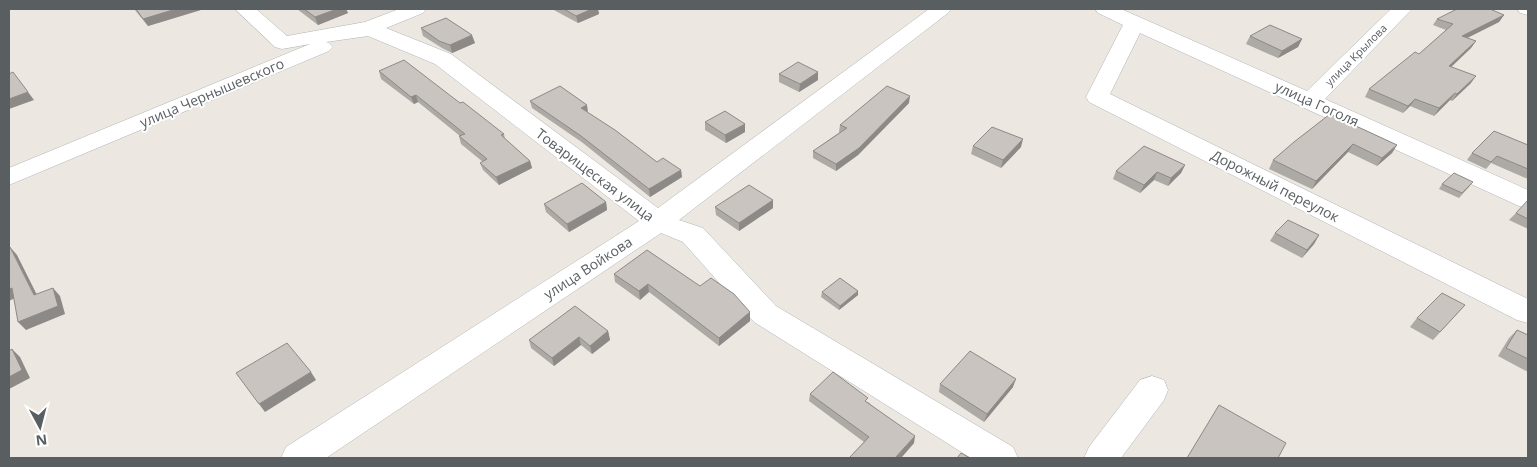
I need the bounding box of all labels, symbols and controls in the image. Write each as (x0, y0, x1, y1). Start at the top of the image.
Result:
street label: улица Крылова (1321, 20, 1390, 89)
street label: улица Чернышевского (137, 54, 287, 132)
street label: улица Гоголя (1272, 77, 1362, 131)
street label: Товарищеская улица (532, 124, 658, 225)
street label: Дорожный переулок (1208, 145, 1343, 226)
street label: улица Войкова (540, 232, 636, 303)
north arrow (15, 402, 65, 452)
text: N (35, 430, 48, 451)

